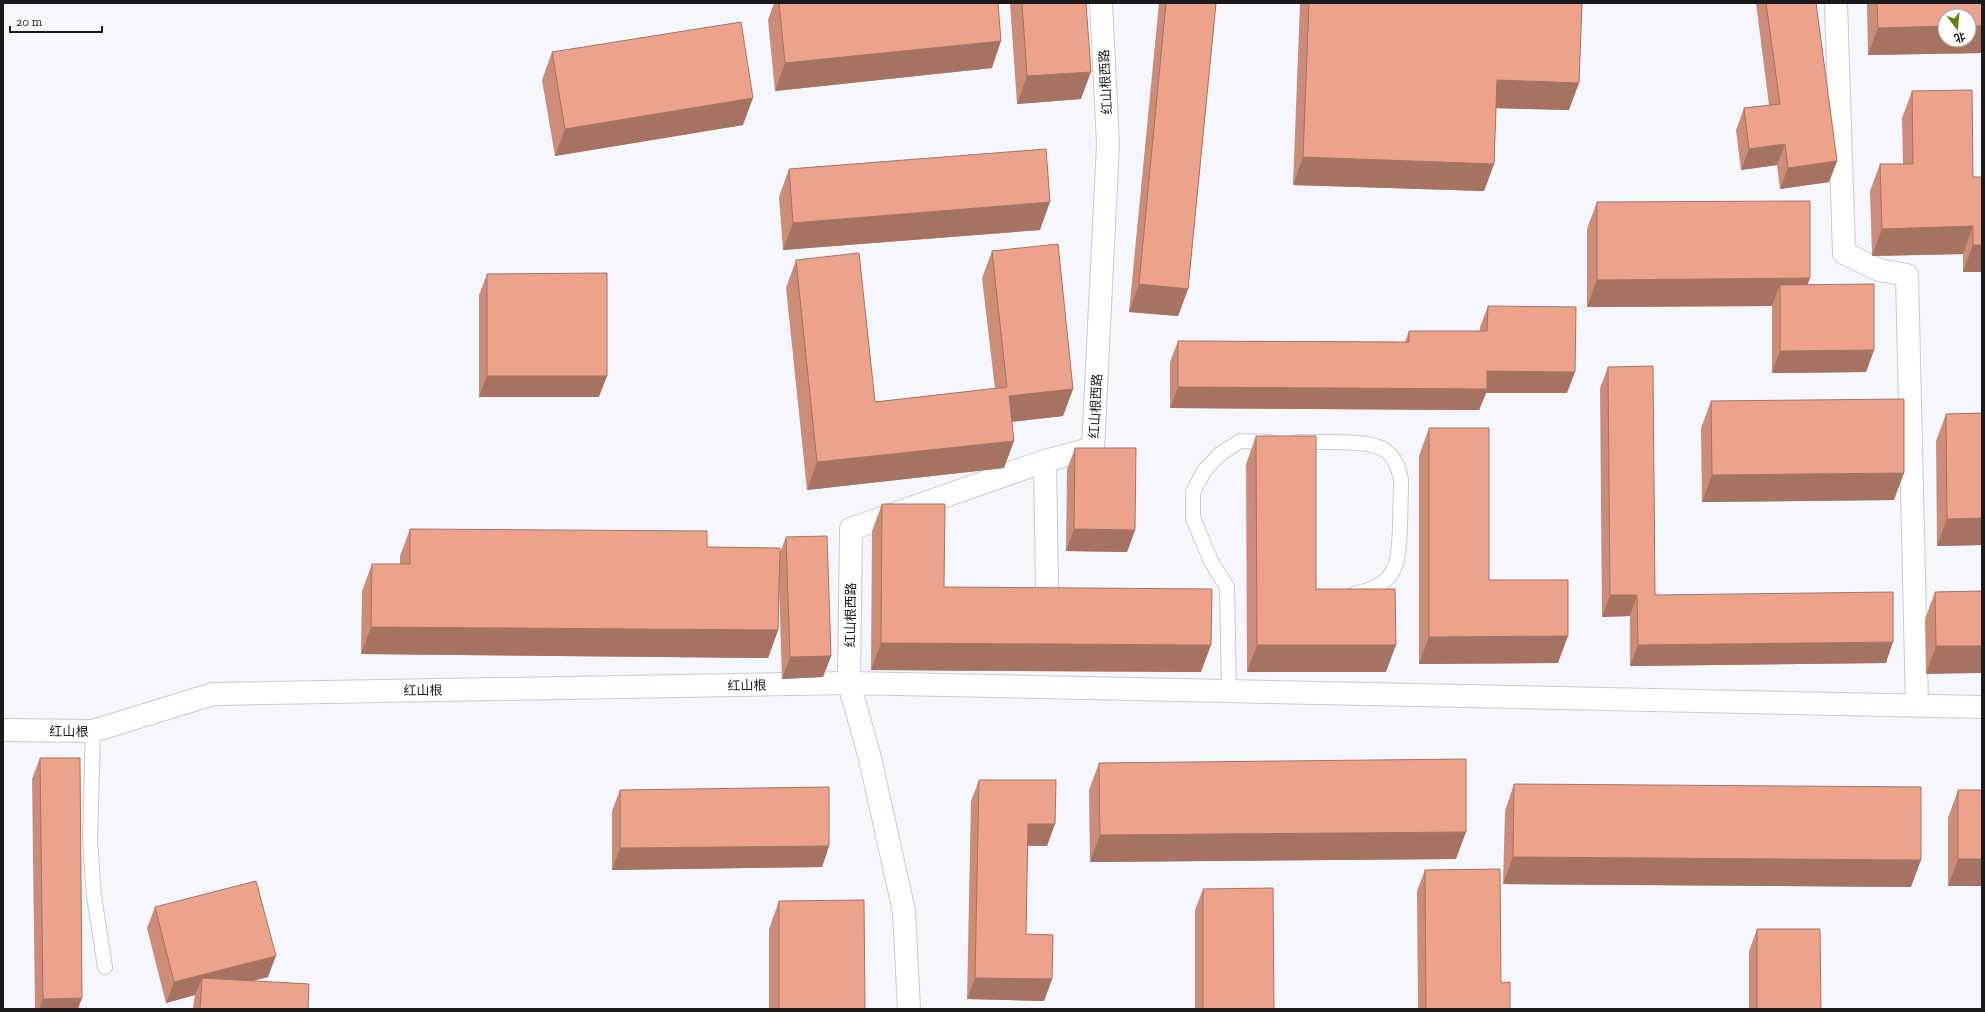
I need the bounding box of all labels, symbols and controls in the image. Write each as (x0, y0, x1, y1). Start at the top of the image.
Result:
scale bar (10, 8, 102, 34)
north arrow (1937, 8, 1977, 48)
text: 20 m (16, 15, 43, 29)
text: 北 (1953, 29, 1967, 45)
street label: 红山根西路 (1096, 49, 1115, 115)
street label: 红山根西路 (1086, 373, 1105, 439)
street label: 红山根西路 (842, 582, 859, 648)
street label: 红山根 (727, 678, 767, 693)
street label: 红山根 (403, 683, 443, 698)
street label: 红山根 (49, 724, 89, 739)

